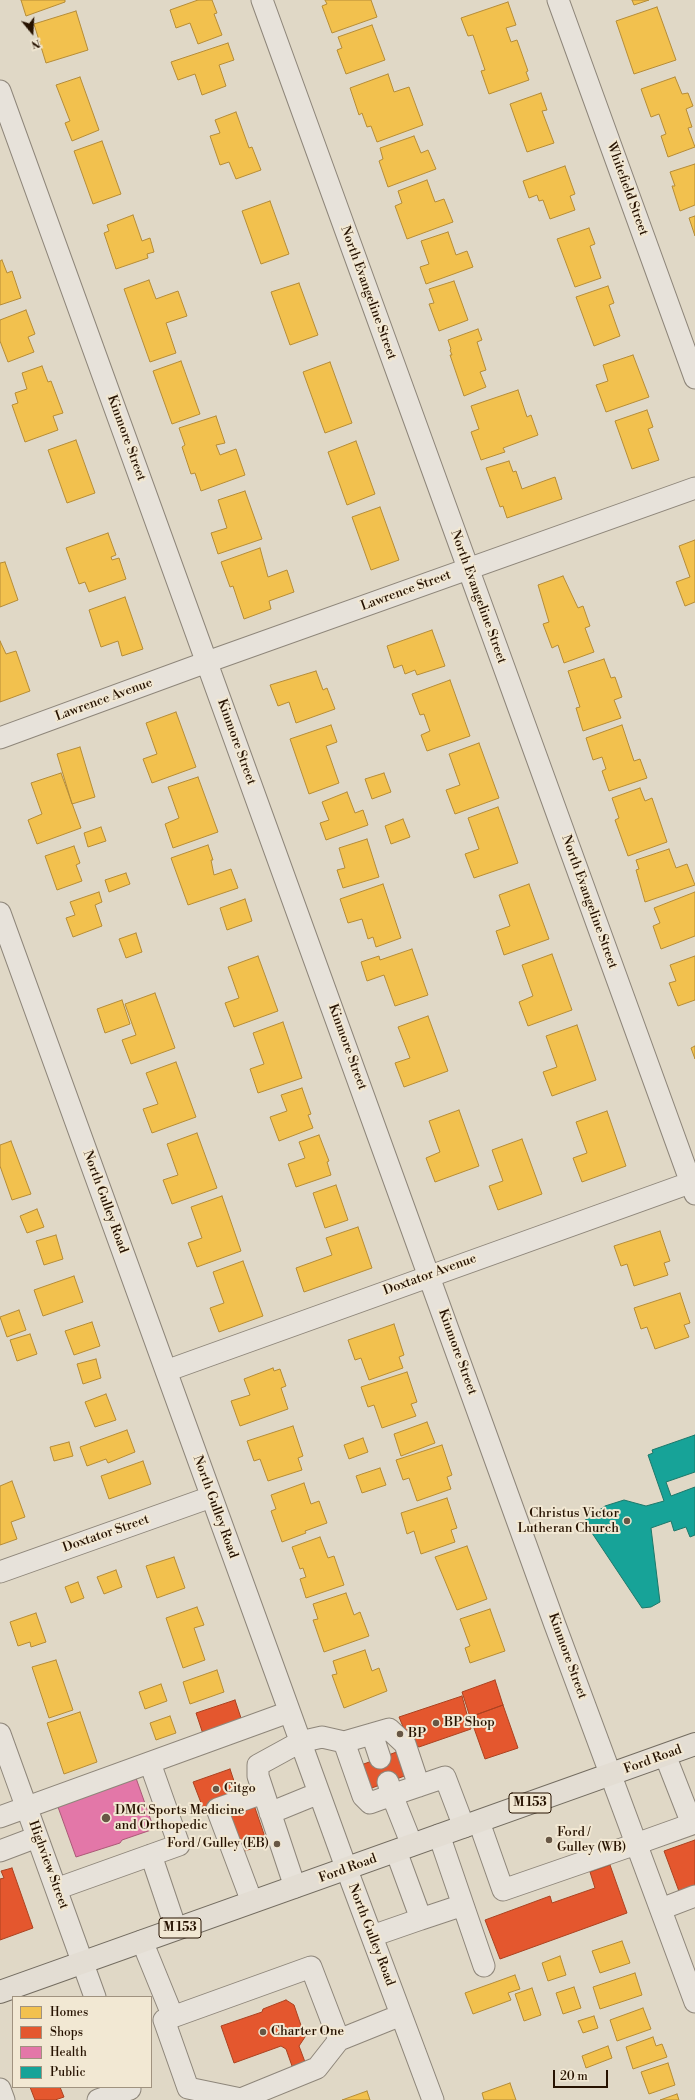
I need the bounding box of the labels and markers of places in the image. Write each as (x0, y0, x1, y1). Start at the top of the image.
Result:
place label: Christus Victor Lutheran Church (518, 1506, 619, 1537)
marker: Christus Victor Lutheran Church (622, 1516, 632, 1526)
place label: BP Shop (444, 1715, 495, 1731)
marker: BP Shop (431, 1718, 441, 1728)
place label: BP (408, 1726, 426, 1742)
marker: BP (395, 1729, 405, 1739)
place label: Citgo (224, 1781, 256, 1797)
marker: Citgo (211, 1784, 221, 1794)
place label: DMC Sports Medicine and Orthopedic (115, 1803, 244, 1834)
marker: DMC Sports Medicine and Orthopedic (100, 1812, 112, 1824)
place label: Ford / Gulley (WB) (557, 1825, 626, 1856)
marker: Ford / Gulley (WB) (544, 1835, 554, 1845)
place label: Ford / Gulley (EB) (167, 1836, 269, 1852)
marker: Ford / Gulley (EB) (272, 1839, 282, 1849)
place label: Charter One (271, 2024, 344, 2040)
marker: Charter One (258, 2027, 268, 2037)

